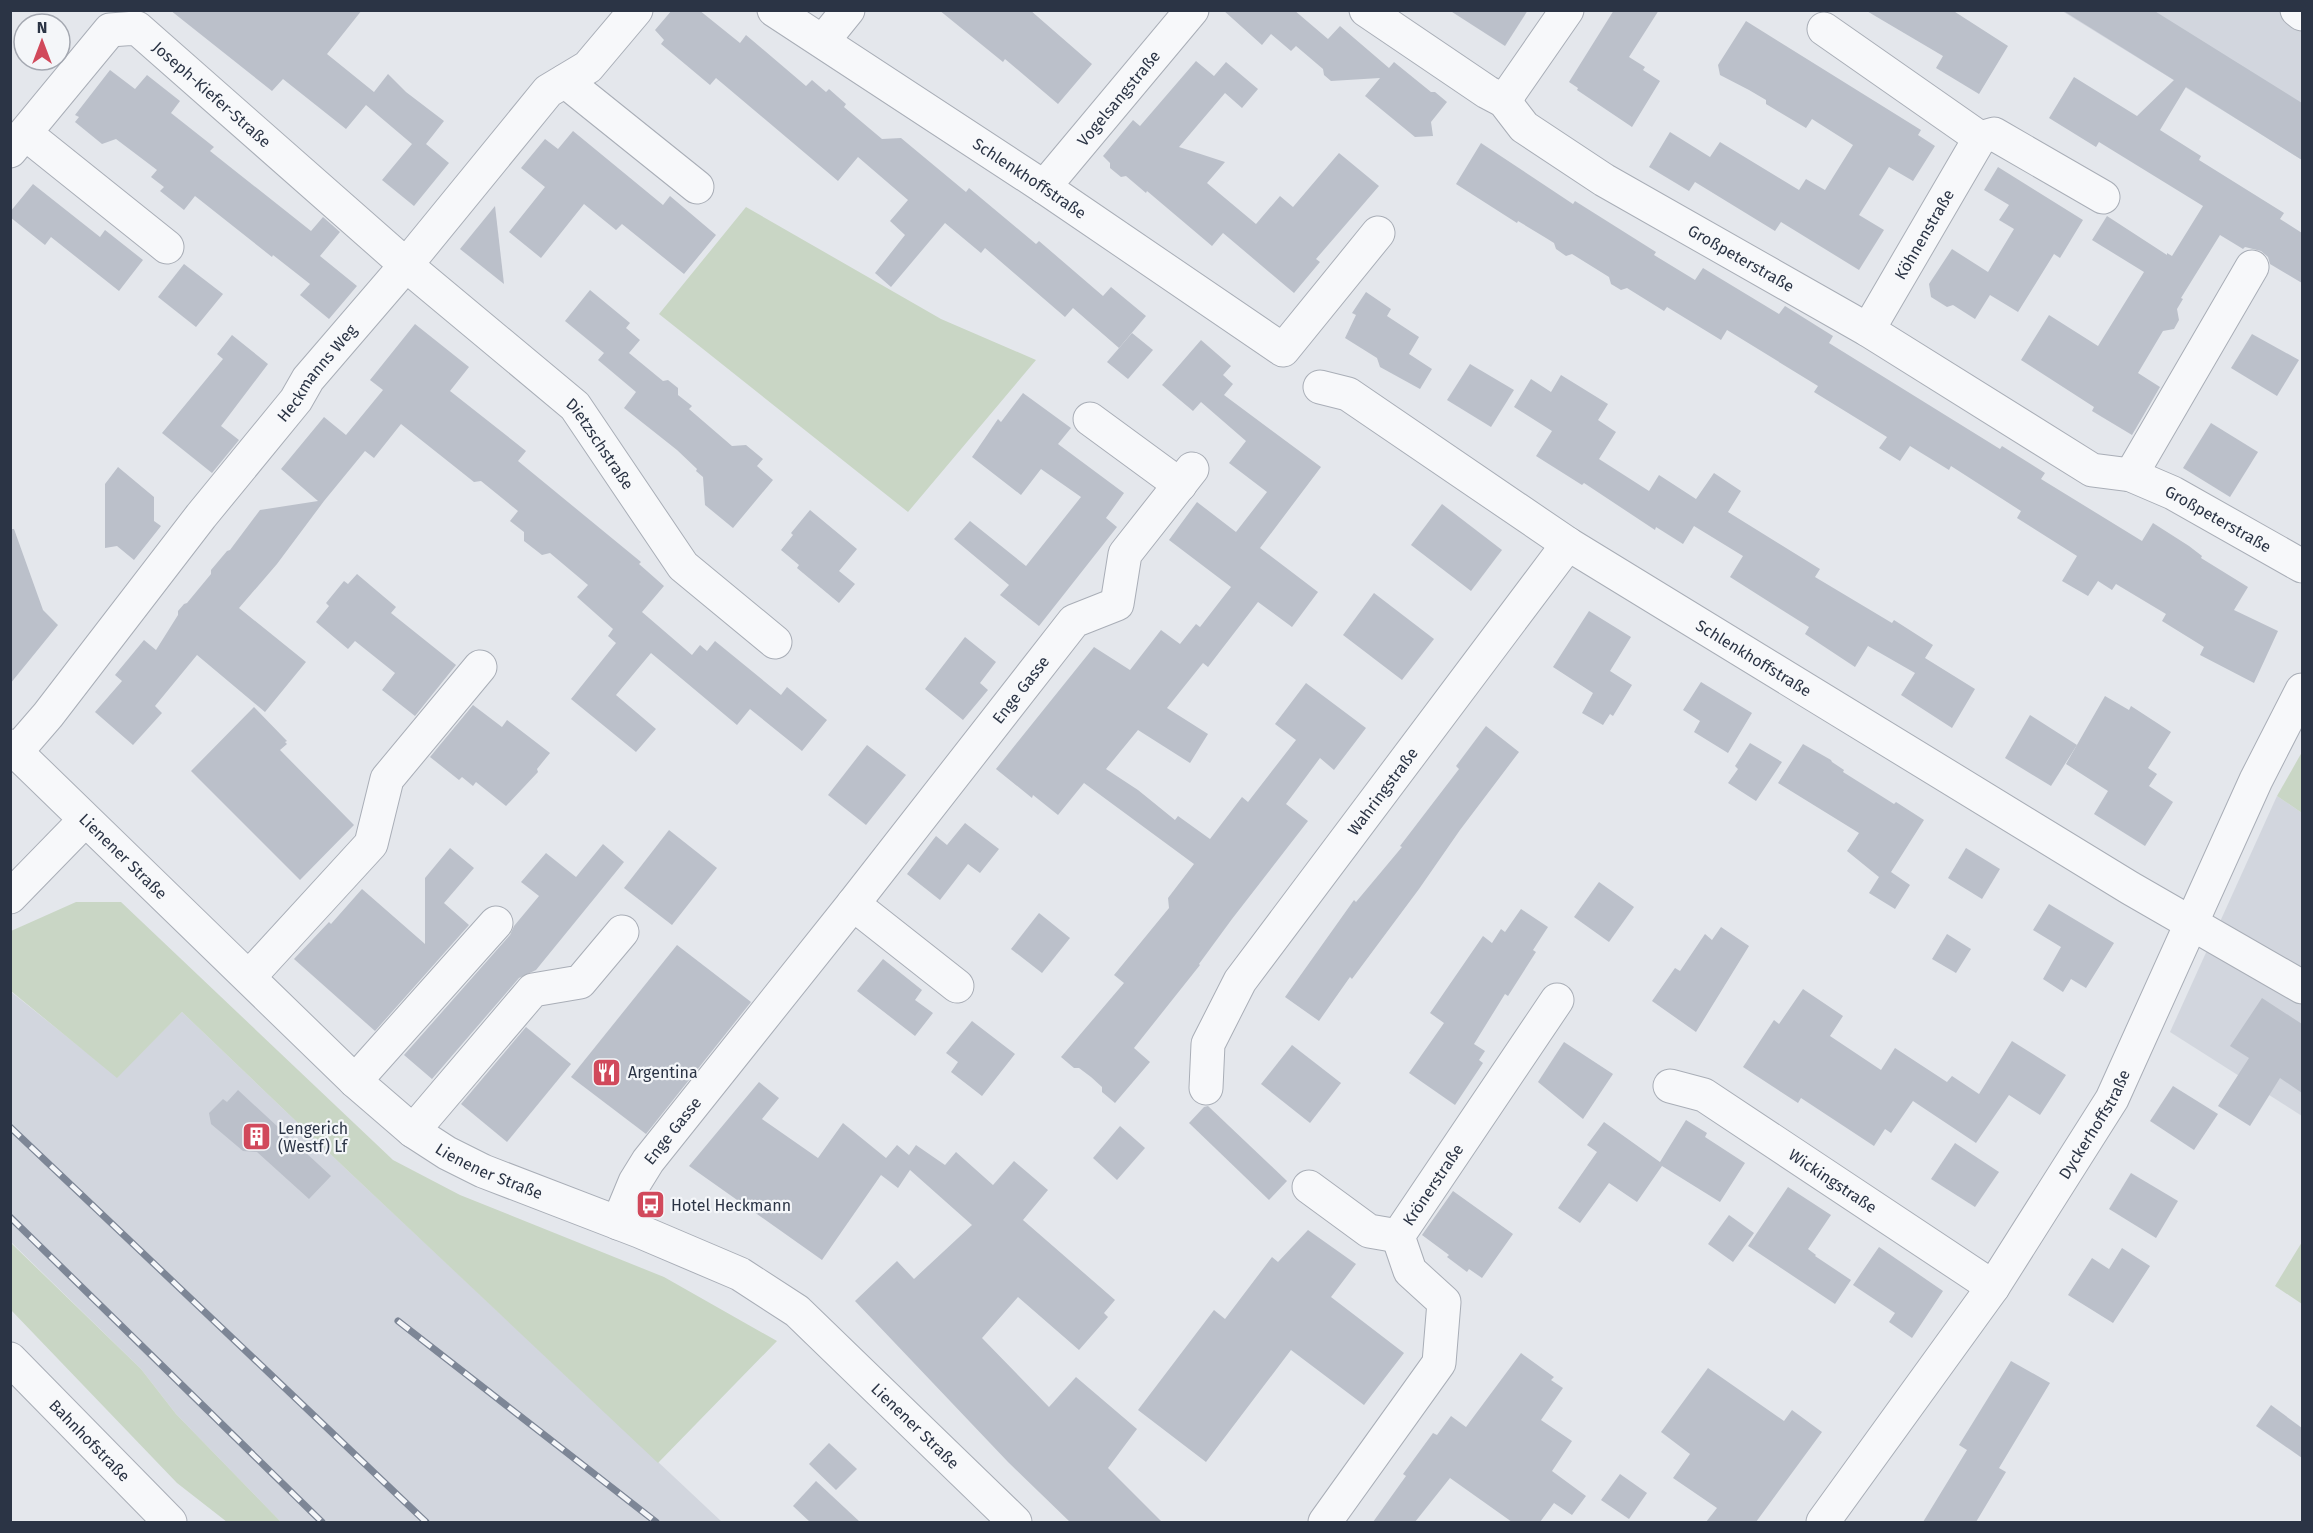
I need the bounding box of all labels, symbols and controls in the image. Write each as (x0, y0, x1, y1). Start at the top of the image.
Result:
north arrow (12, 12, 72, 72)
text: N (37, 18, 47, 37)
street label: Joseph-Kiefer-Straße (149, 37, 275, 151)
street label: Vogelsangstraße (1073, 47, 1164, 150)
street label: Schlenkhoffstraße (969, 134, 1090, 223)
street label: Köhnenstraße (1891, 186, 1958, 283)
street label: Großpeterstraße (1685, 221, 1797, 296)
street label: Heckmanns Weg (273, 320, 361, 426)
street label: Dietzschstraße (562, 394, 638, 493)
street label: Großpeterstraße (2162, 482, 2274, 557)
street label: Schlenkhoffstraße (1692, 616, 1815, 701)
street label: Enge Gasse (988, 652, 1053, 728)
street label: Wahringstraße (1344, 744, 1422, 839)
street label: Lienener Straße (75, 810, 171, 903)
restaurant icon: Argentina (591, 1056, 623, 1088)
place label: Argentina (628, 1063, 698, 1082)
street label: Dyckerhoffstraße (2055, 1067, 2134, 1183)
street label: Enge Gasse (640, 1093, 705, 1168)
place label: Lengerich (Westf) Lf (278, 1119, 349, 1156)
building icon: Lengerich (Westf) Lf (241, 1121, 273, 1153)
street label: Lienener Straße (432, 1139, 545, 1203)
street label: Krönerstraße (1399, 1140, 1467, 1229)
street label: Wickingstraße (1785, 1145, 1880, 1217)
bus stop icon: Hotel Heckmann (634, 1189, 666, 1221)
place label: Hotel Heckmann (671, 1196, 791, 1215)
street label: Lienener Straße (867, 1379, 963, 1473)
street label: Bahnhofstraße (45, 1396, 134, 1486)

